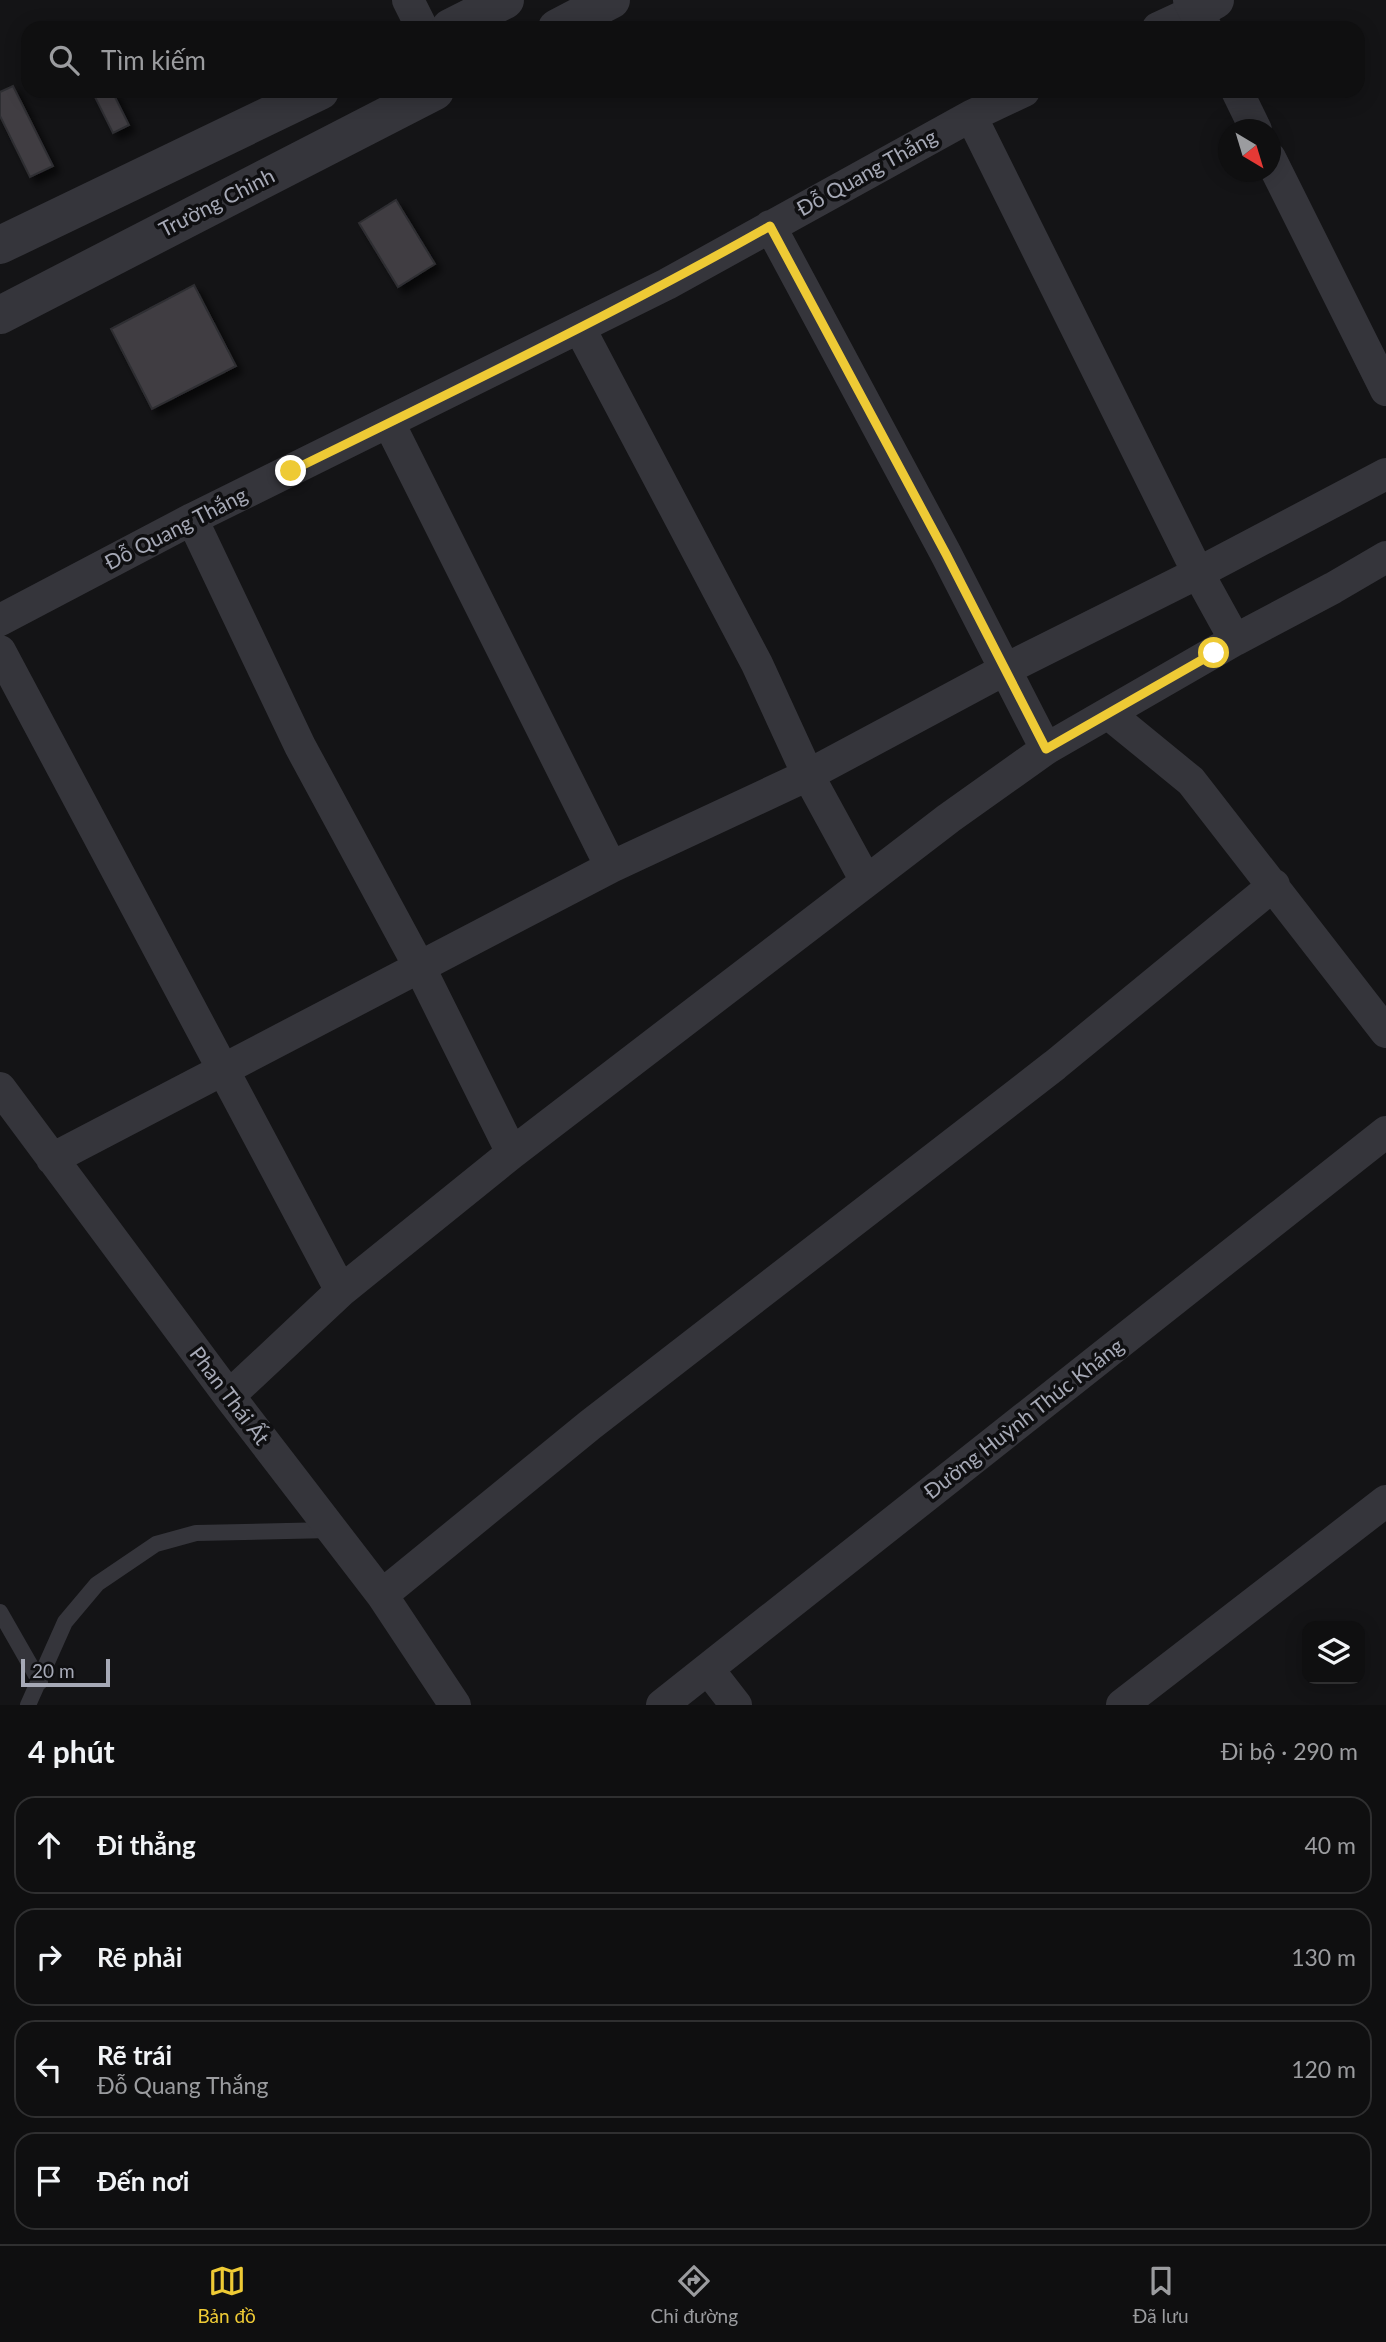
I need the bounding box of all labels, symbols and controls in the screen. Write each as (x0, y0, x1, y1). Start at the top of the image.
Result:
search box (21, 21, 1365, 98)
icon: search (45, 41, 83, 79)
text: Tìm kiếm (101, 44, 206, 76)
north arrow (1218, 119, 1281, 182)
street label: Đỗ Quang Thắng (792, 123, 941, 221)
street label: Trường Chinh (154, 162, 278, 241)
route end (275, 455, 306, 486)
street label: Đỗ Quang Thắng (100, 481, 251, 574)
route start (1198, 637, 1229, 668)
street label: Đường Huỳnh Thúc Kháng (918, 1332, 1128, 1504)
street label: Phan Thái Ất (185, 1341, 275, 1449)
map controls (1302, 1621, 1365, 1684)
button: layers (1302, 1621, 1365, 1684)
scale bar (21, 1656, 110, 1688)
text: 20 m (32, 1659, 75, 1682)
text: 4 phút (28, 1733, 115, 1769)
text: Đi bộ · 290 m (1221, 1737, 1358, 1765)
icon: ahead (30, 1826, 68, 1864)
text: Đi thẳng (97, 1829, 196, 1861)
text: 40 m (1305, 1831, 1356, 1859)
icon: right (30, 1938, 68, 1976)
text: Rẽ phải (97, 1941, 182, 1973)
text: 130 m (1291, 1943, 1356, 1971)
text: Rẽ trái (97, 2039, 172, 2071)
icon: left (30, 2050, 68, 2088)
text: 120 m (1291, 2055, 1356, 2083)
text: Đỗ Quang Thắng (97, 2071, 268, 2099)
icon: arrive (30, 2162, 68, 2200)
text: Đến nơi (97, 2165, 189, 2197)
tab: Bản đồ (197, 2262, 256, 2327)
tab: Chỉ đường (651, 2262, 738, 2327)
tab: Đã lưu (1133, 2262, 1189, 2327)

